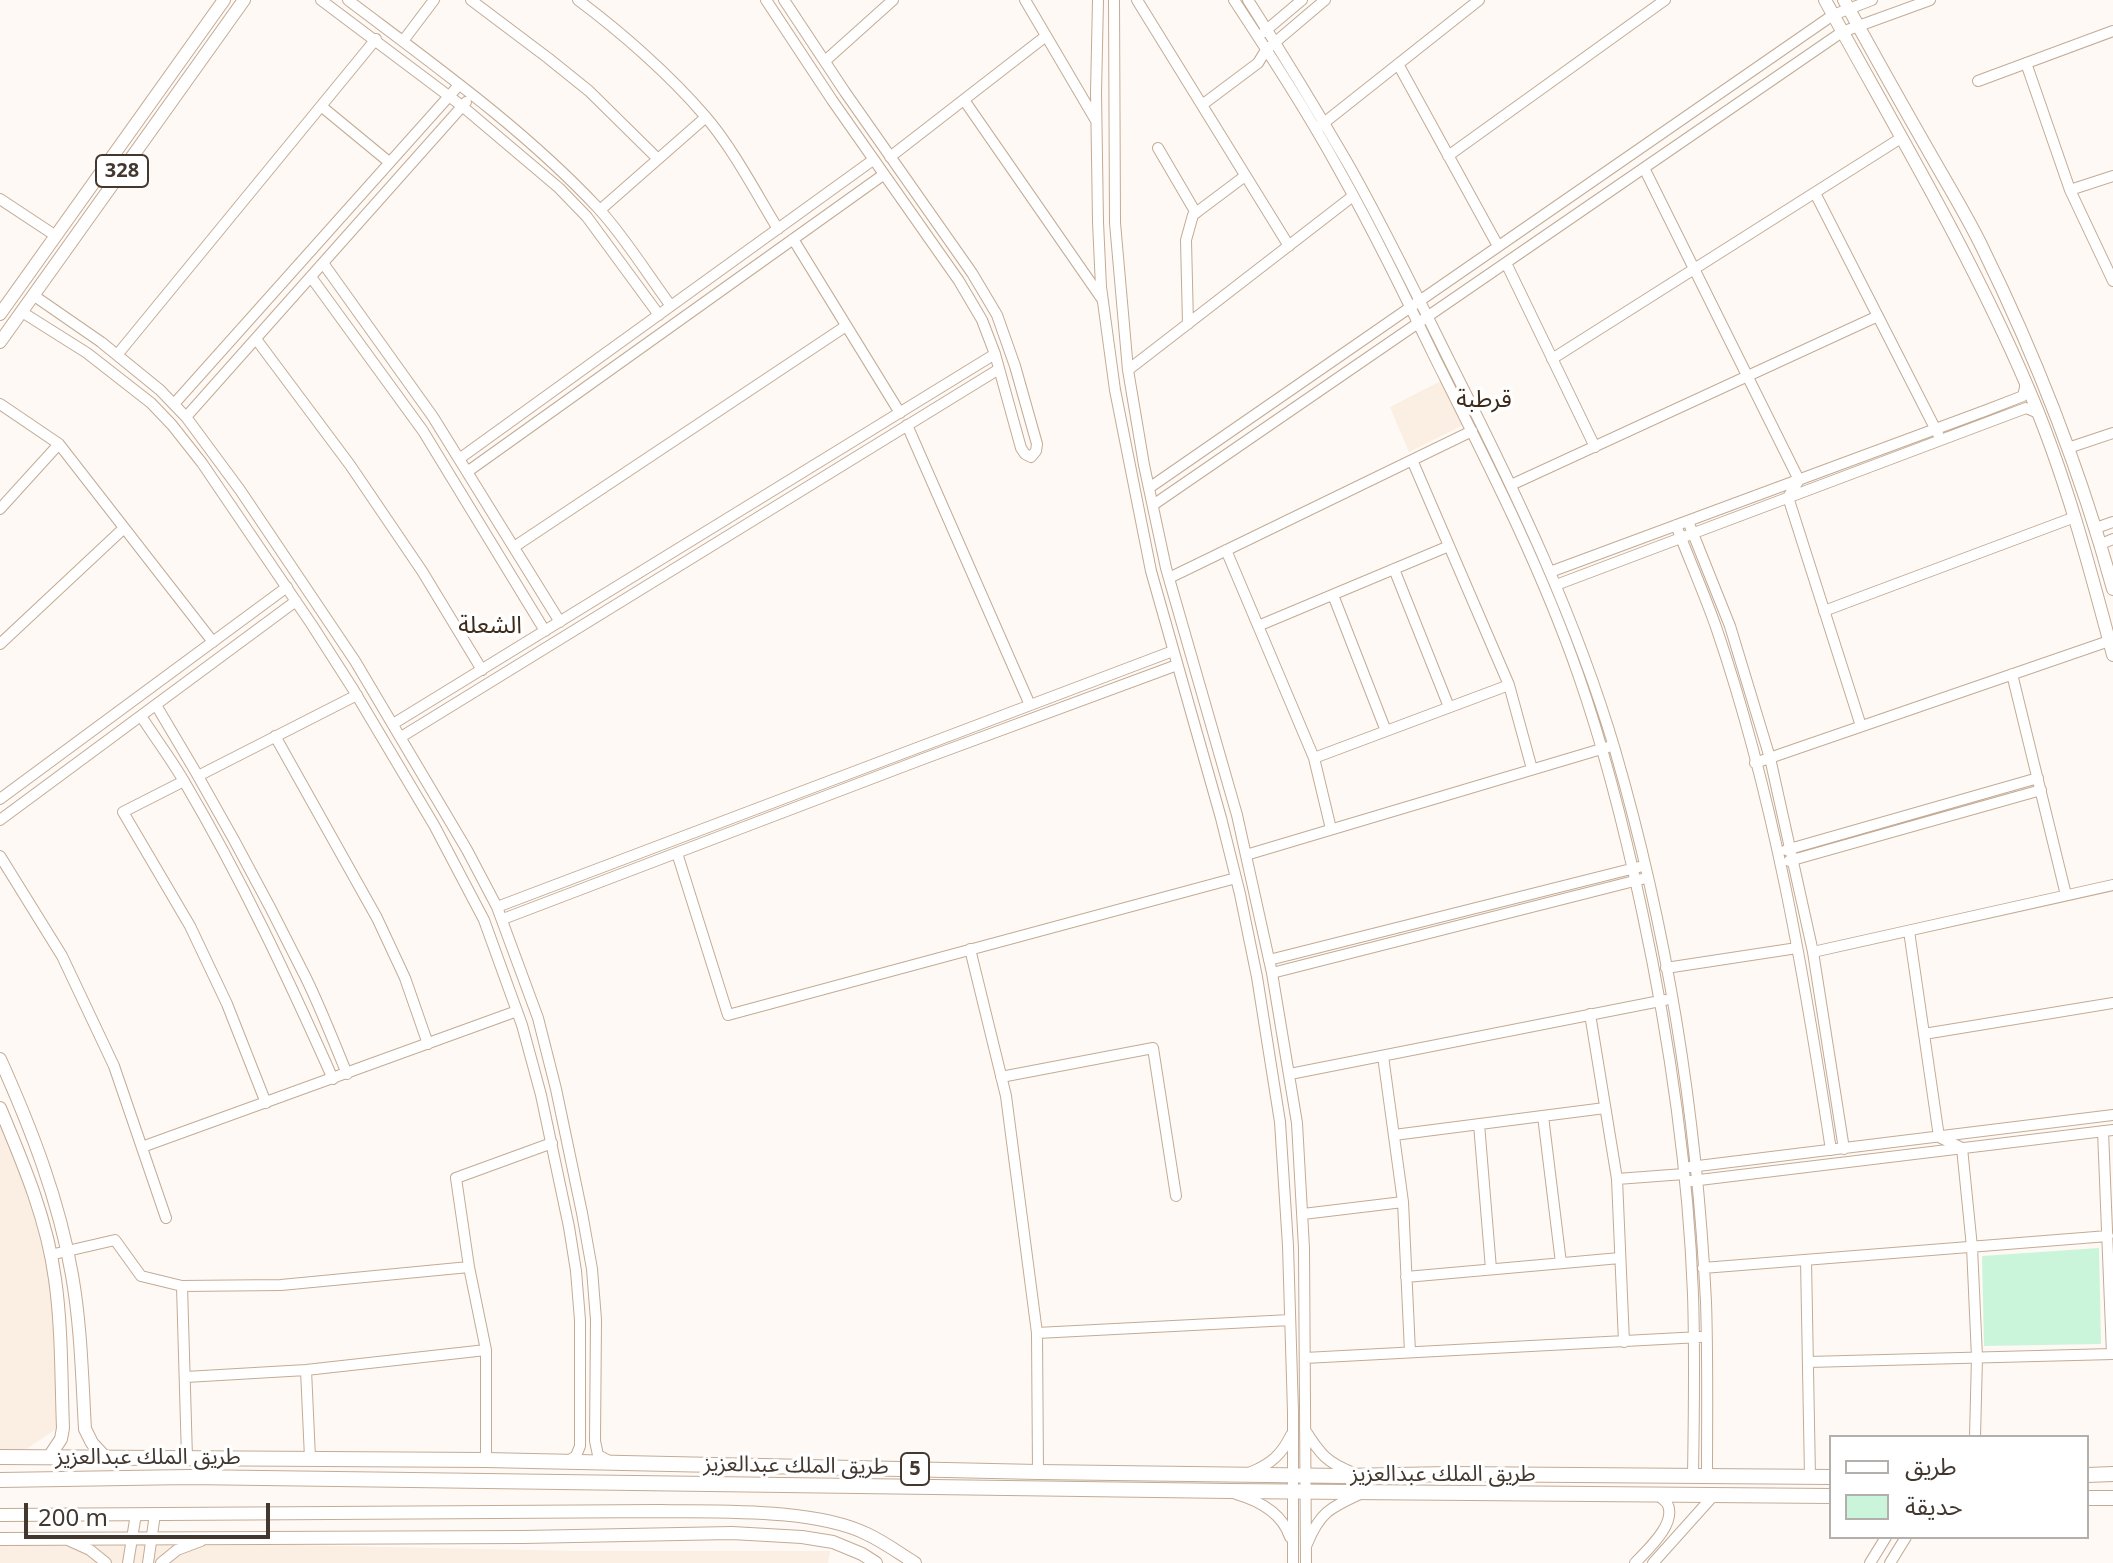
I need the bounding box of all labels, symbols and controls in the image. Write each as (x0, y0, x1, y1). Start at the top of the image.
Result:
road number: 328 (96, 155, 148, 187)
district label: قرطبة (1456, 386, 1512, 414)
district label: الشعلة (458, 612, 522, 640)
legend (1829, 1435, 2089, 1539)
street label: طريق الملك عبدالعزيز (55, 1445, 241, 1471)
text: طريق (1905, 1449, 1957, 1482)
street label: طريق الملك عبدالعزيز (703, 1451, 889, 1481)
road number: 5 (901, 1453, 929, 1485)
street label: طريق الملك عبدالعزيز (1350, 1462, 1536, 1488)
scale bar (28, 1487, 274, 1537)
text: حديقة (1905, 1489, 1963, 1522)
text: 200 m (38, 1500, 108, 1533)

